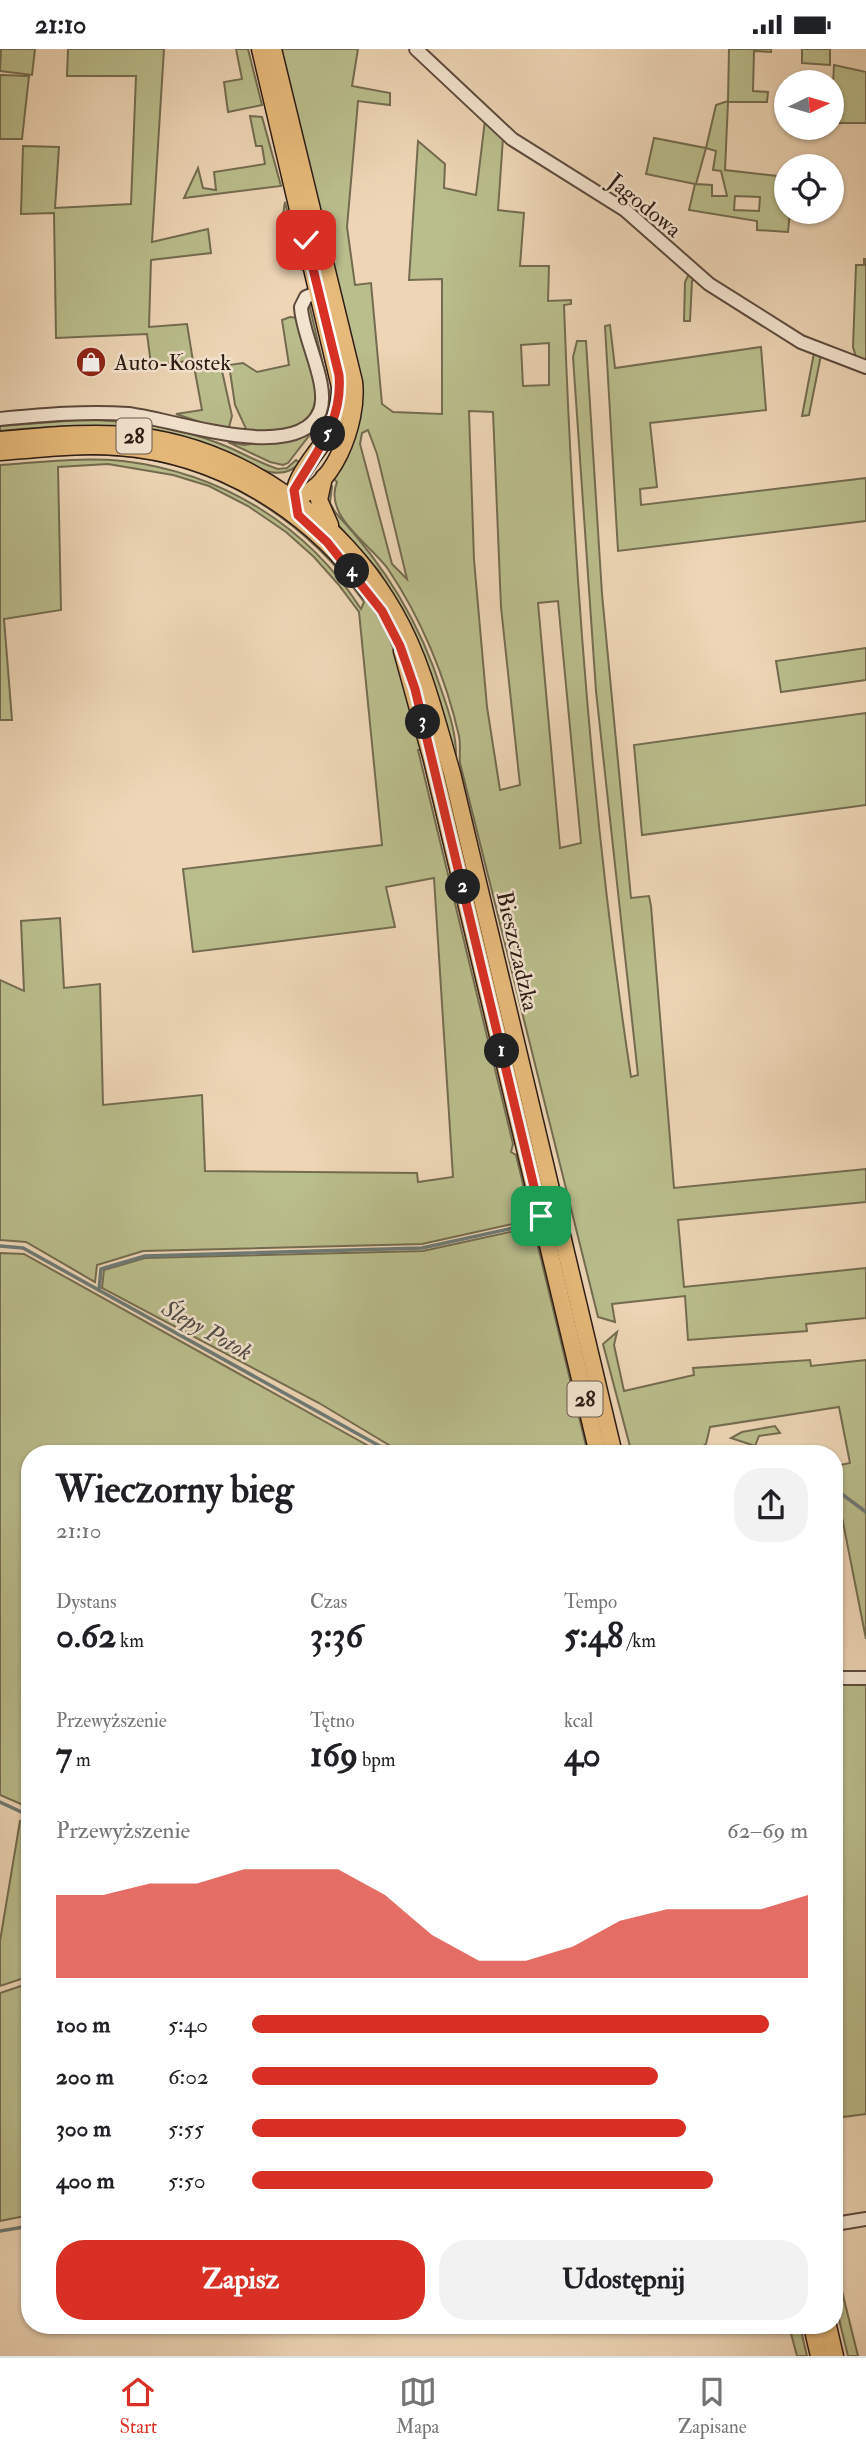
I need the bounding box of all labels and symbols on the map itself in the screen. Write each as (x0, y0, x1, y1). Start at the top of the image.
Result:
north arrow (774, 70, 844, 140)
street label: Jagodowa (601, 166, 688, 244)
pin (276, 210, 336, 270)
shop icon: Auto-Kostek (74, 345, 108, 379)
place label: Auto-Kostek (113, 348, 231, 377)
pin: 5 (310, 417, 346, 451)
road number: 28 (116, 419, 152, 453)
pin: 4 (334, 553, 370, 589)
pin: 3 (406, 705, 440, 739)
pin: 2 (446, 869, 480, 905)
street label: Bieszczadzka (490, 888, 546, 1014)
pin: 1 (484, 1033, 520, 1069)
pin (511, 1186, 571, 1246)
water label: Ślepy Potok (155, 1292, 258, 1368)
road number: 28 (568, 1381, 602, 1417)

